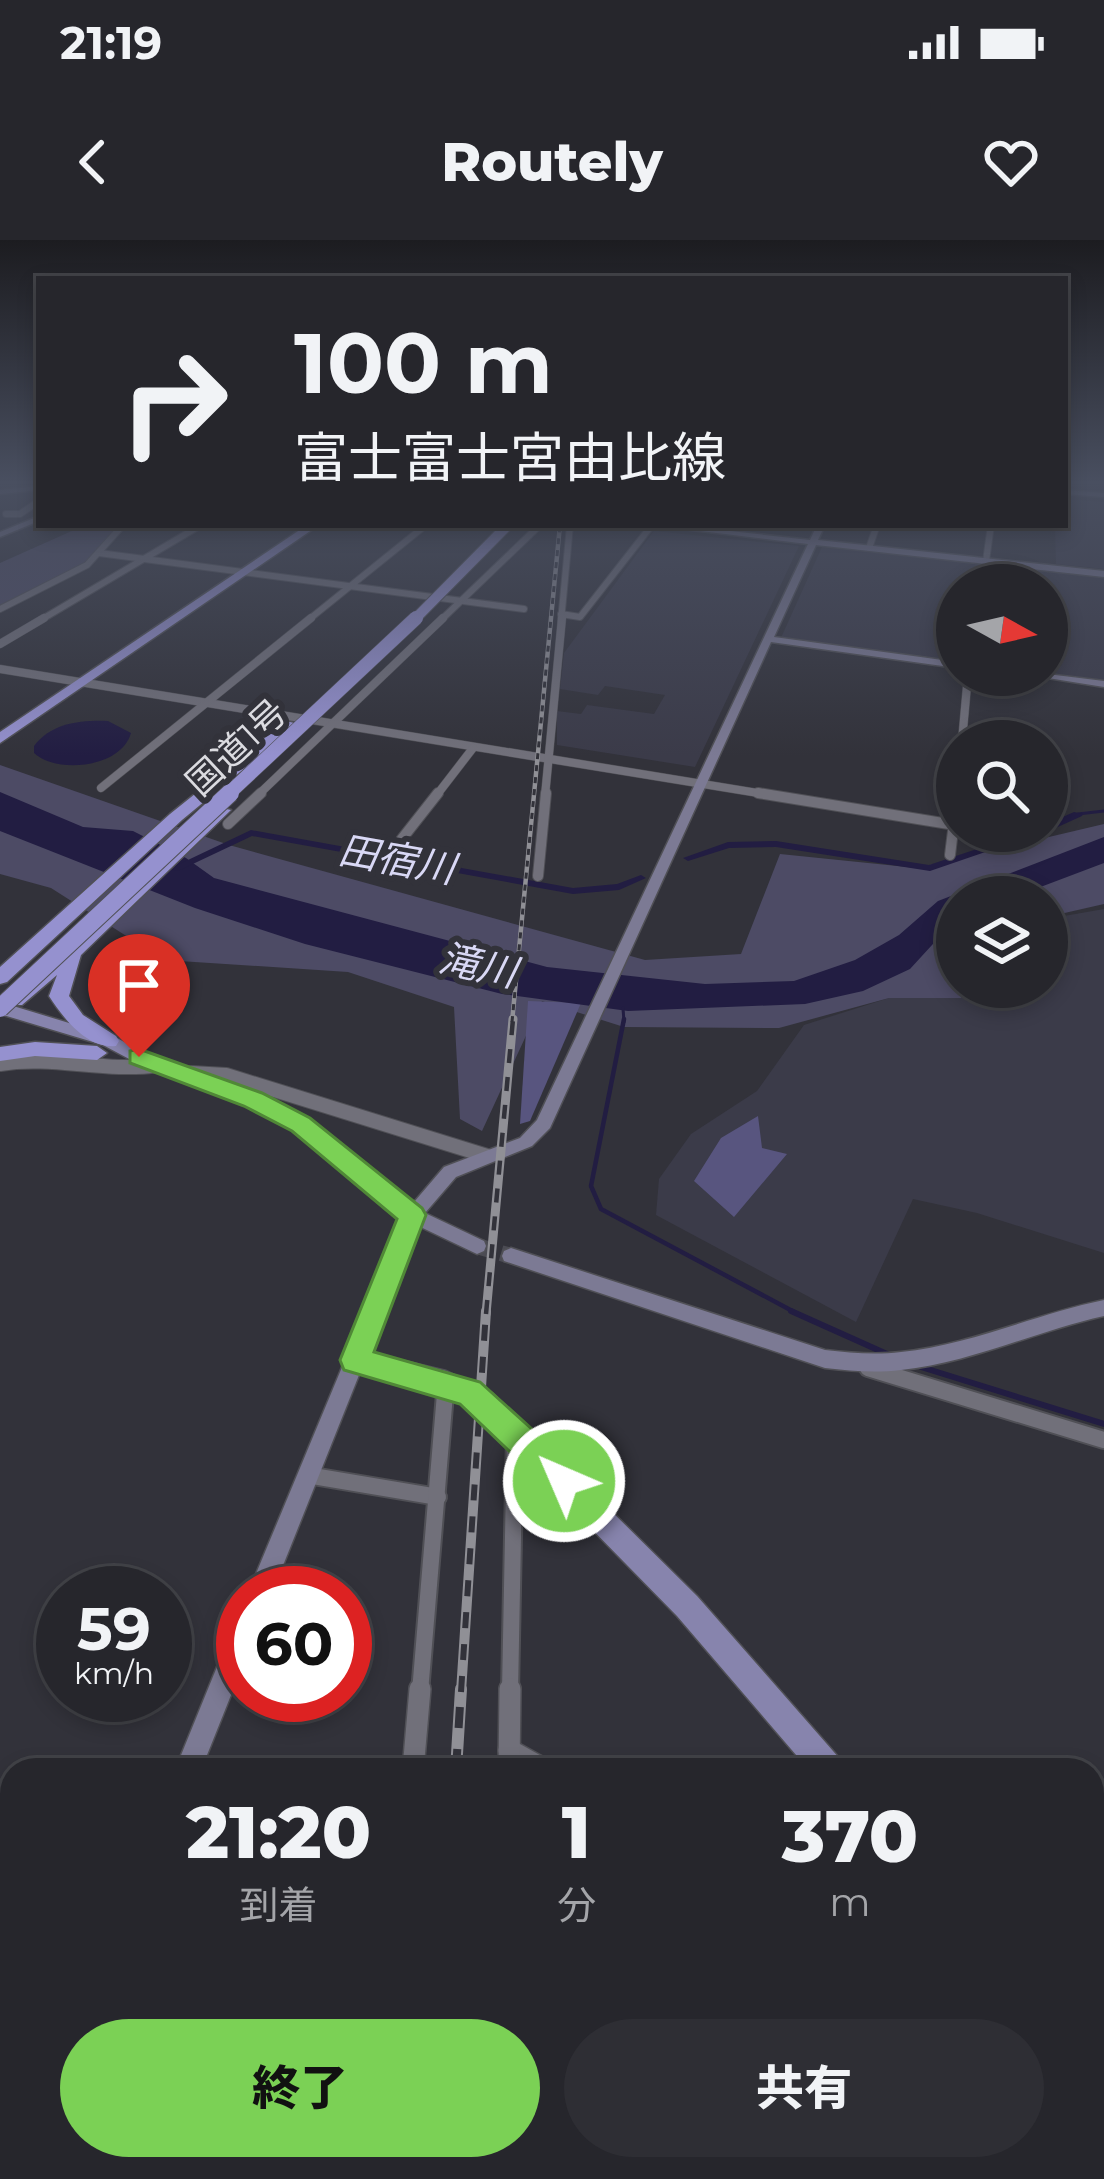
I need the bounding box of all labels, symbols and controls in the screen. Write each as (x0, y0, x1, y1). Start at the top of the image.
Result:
text: 21:19 (60, 15, 162, 70)
icon: back (60, 129, 126, 195)
text: Routely (441, 129, 663, 195)
icon: heart (978, 129, 1044, 195)
text: 100 m (294, 312, 553, 414)
icon: right (96, 324, 252, 480)
text: 富士富士宮由比線 (294, 425, 726, 491)
north arrow (936, 564, 1068, 696)
map controls (936, 564, 1068, 1008)
street label: 国道1号 (177, 690, 295, 804)
button: search (936, 720, 1068, 852)
water label: 田宿川 (335, 825, 463, 893)
button: layers (936, 876, 1068, 1008)
water label: 滝川 (435, 933, 525, 997)
pin (88, 934, 190, 1057)
icon: arrive (106, 952, 172, 1018)
position arrow (501, 1418, 627, 1544)
speed limit sign: 60 (216, 1566, 372, 1722)
text: 59 (77, 1592, 151, 1665)
text: km/h (74, 1655, 154, 1692)
text: 21:20 (186, 1788, 371, 1876)
text: 1 (562, 1788, 591, 1876)
text: 370 (782, 1792, 918, 1880)
text: m (829, 1878, 871, 1926)
text: 到着 (239, 1881, 317, 1929)
text: 分 (557, 1881, 596, 1929)
button: 終了 (60, 2019, 540, 2157)
button: 共有 (564, 2019, 1044, 2157)

